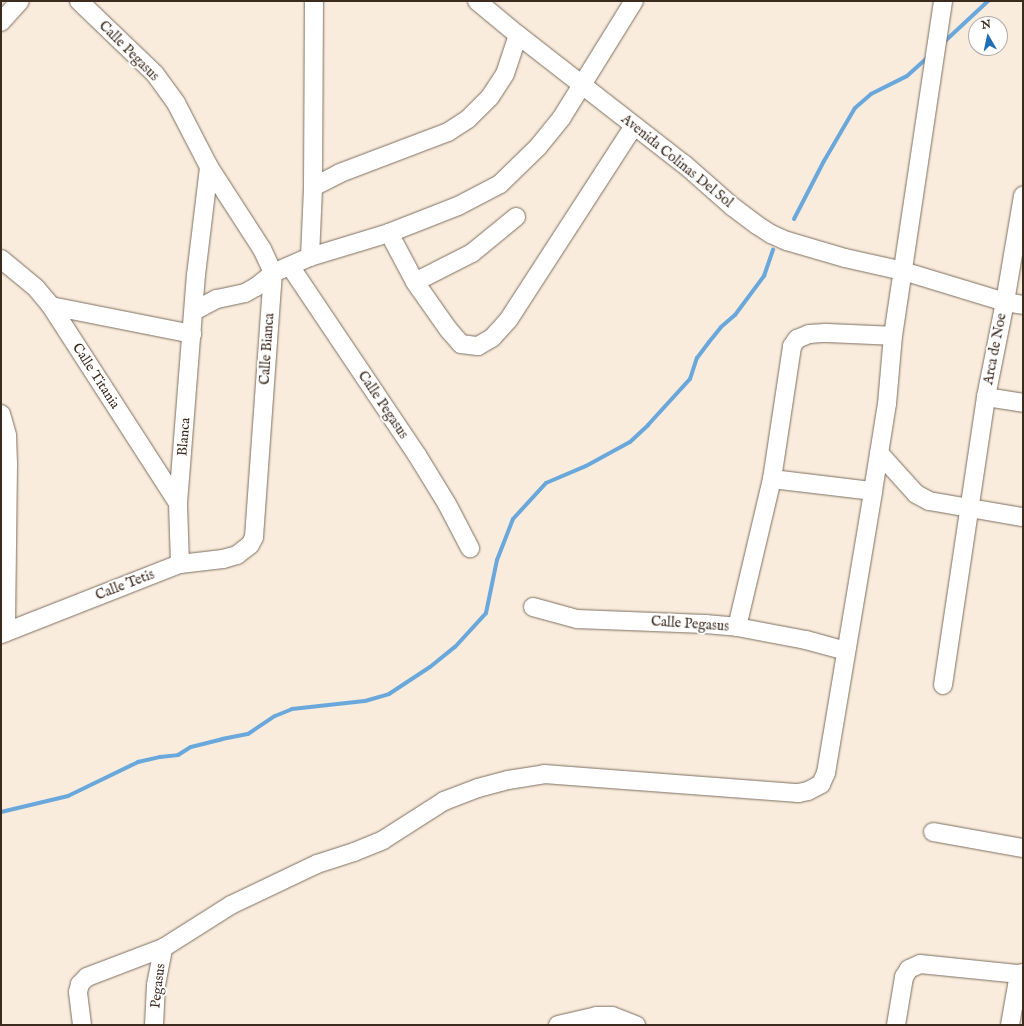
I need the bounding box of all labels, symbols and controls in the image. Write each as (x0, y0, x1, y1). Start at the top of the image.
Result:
north arrow (968, 16, 1008, 56)
street label: Calle Pegasus (95, 17, 163, 85)
text: N (980, 17, 992, 33)
street label: Avenida Colinas Del Sol (618, 111, 736, 211)
street label: Arca de Noe (980, 312, 1010, 386)
street label: Calle Bianca (256, 313, 278, 385)
street label: Calle Titania (68, 340, 124, 412)
street label: Calle Pegasus (354, 368, 412, 442)
street label: Blanca (174, 417, 194, 457)
street label: Calle Tetis (93, 566, 157, 604)
street label: Calle Pegasus (650, 613, 730, 635)
street label: Pegasus (147, 963, 169, 1009)

